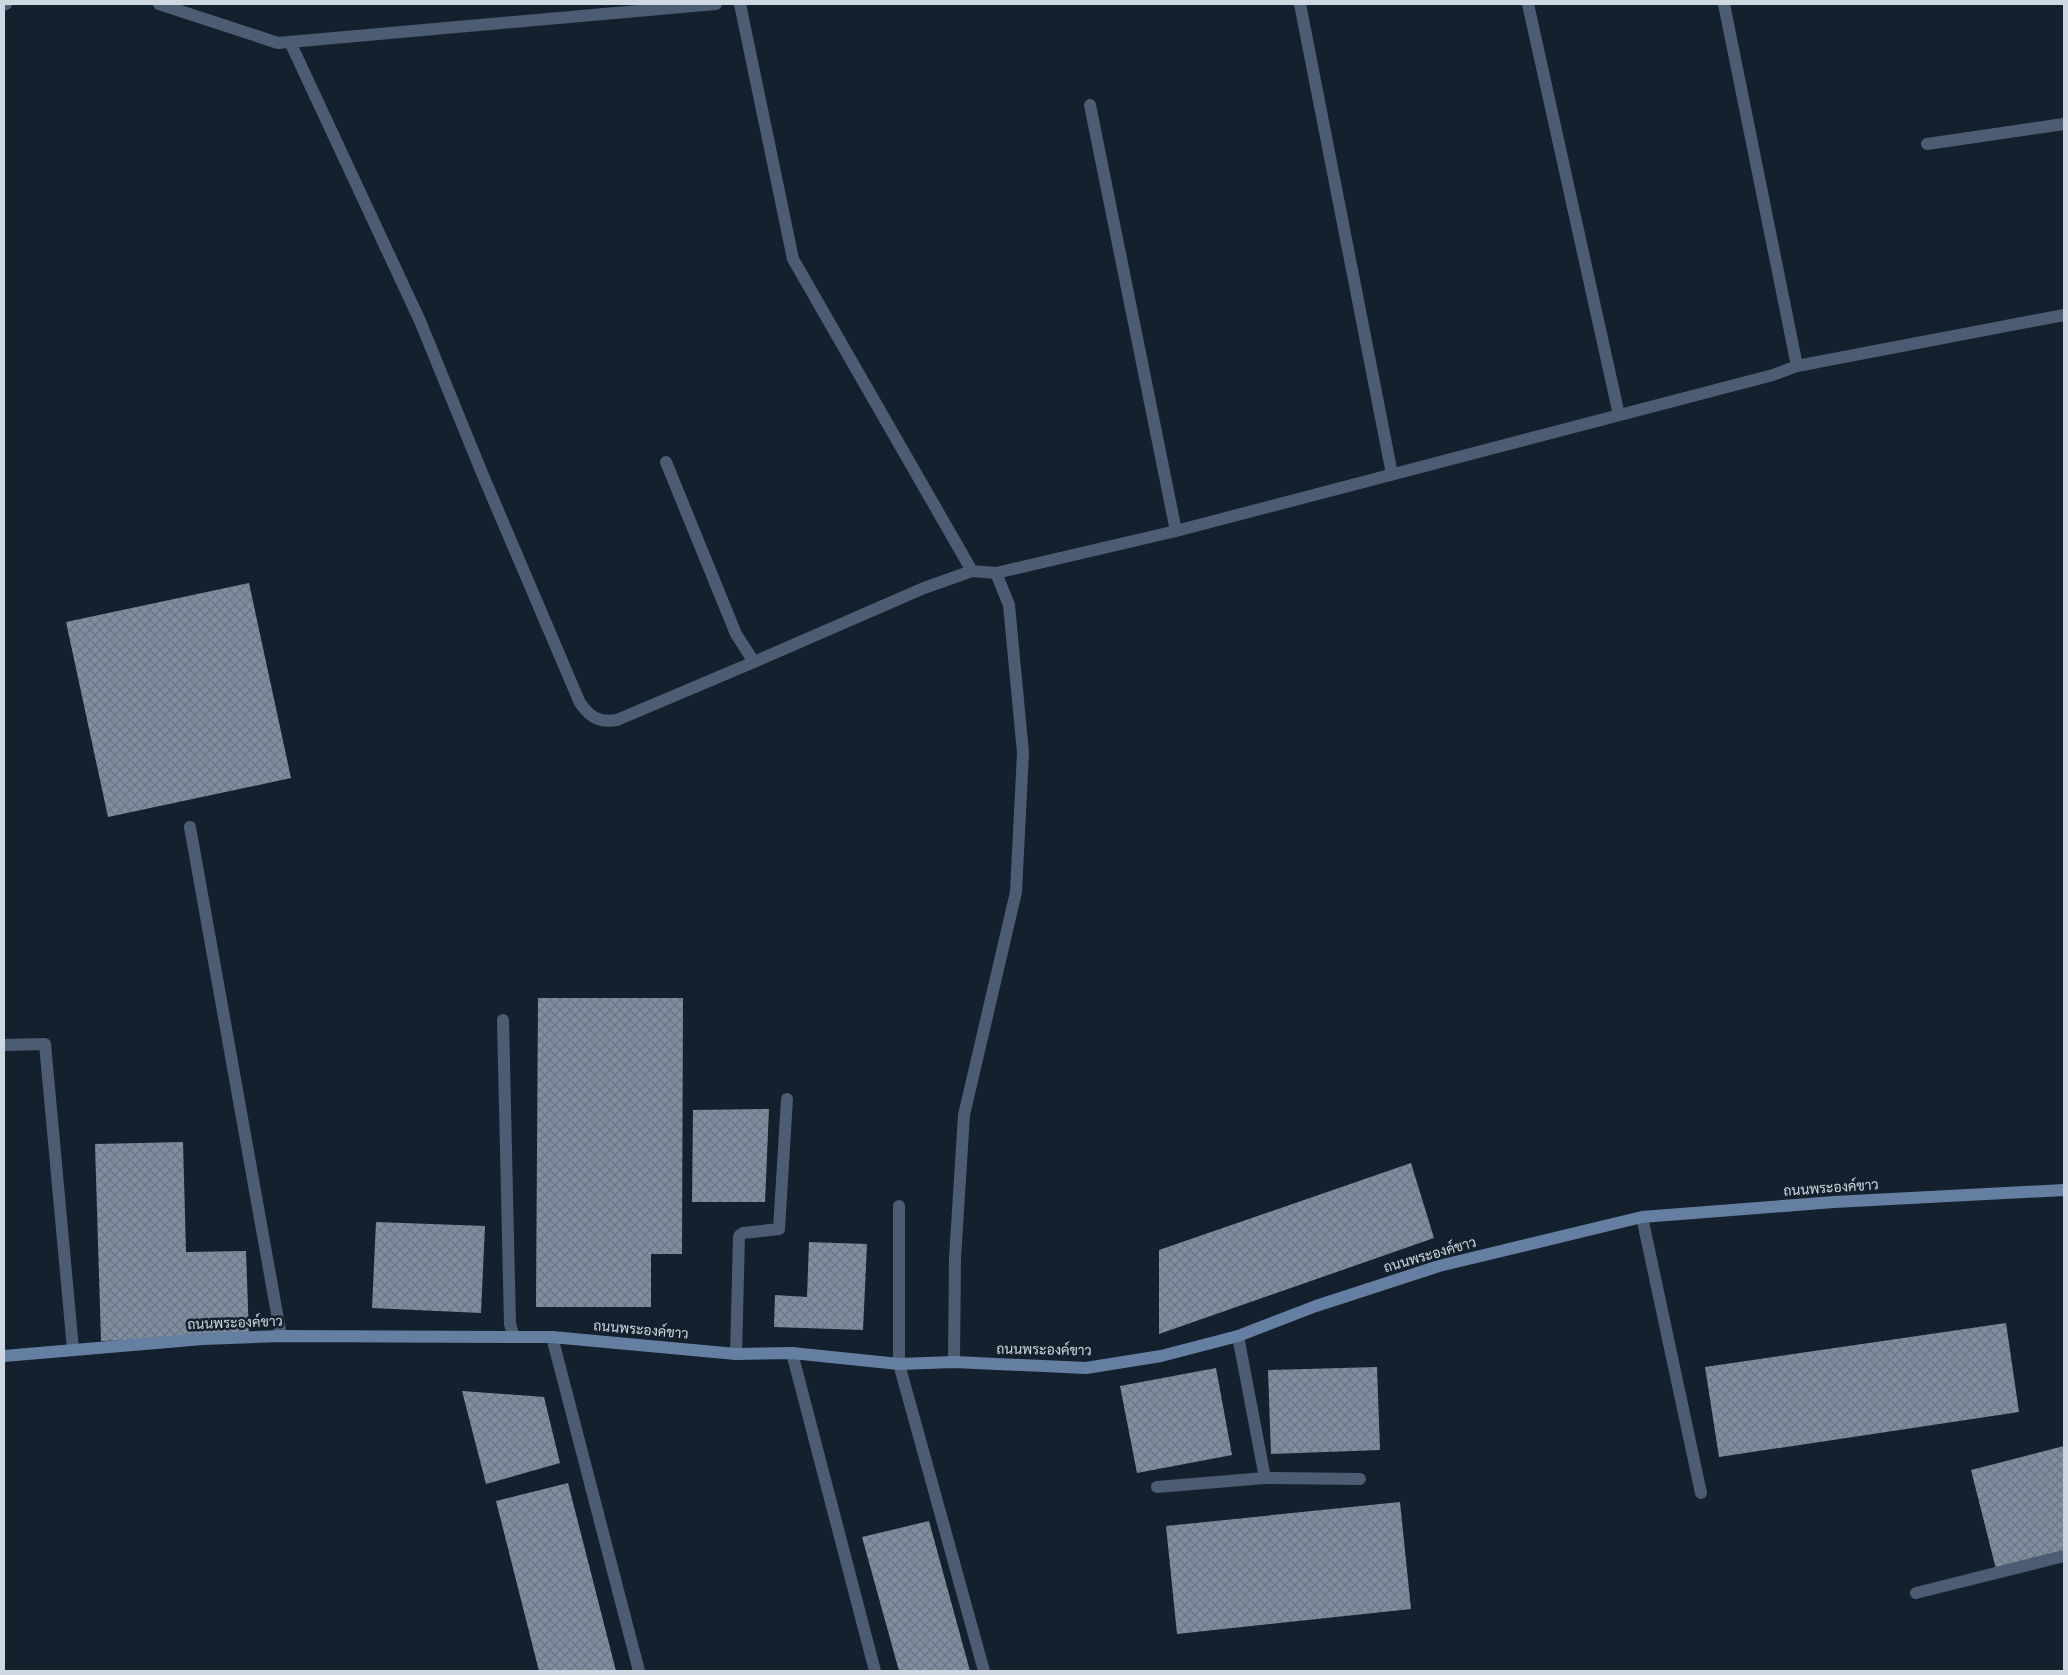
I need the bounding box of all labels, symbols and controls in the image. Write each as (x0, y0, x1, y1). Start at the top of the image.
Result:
street label: ถนนพระองค์ขาว (1783, 1175, 1879, 1200)
street label: ถนนพระองค์ขาว (1381, 1233, 1478, 1276)
street label: ถนนพระองค์ขาว (187, 1312, 283, 1333)
street label: ถนนพระองค์ขาว (593, 1316, 689, 1343)
street label: ถนนพระองค์ขาว (996, 1340, 1092, 1359)

